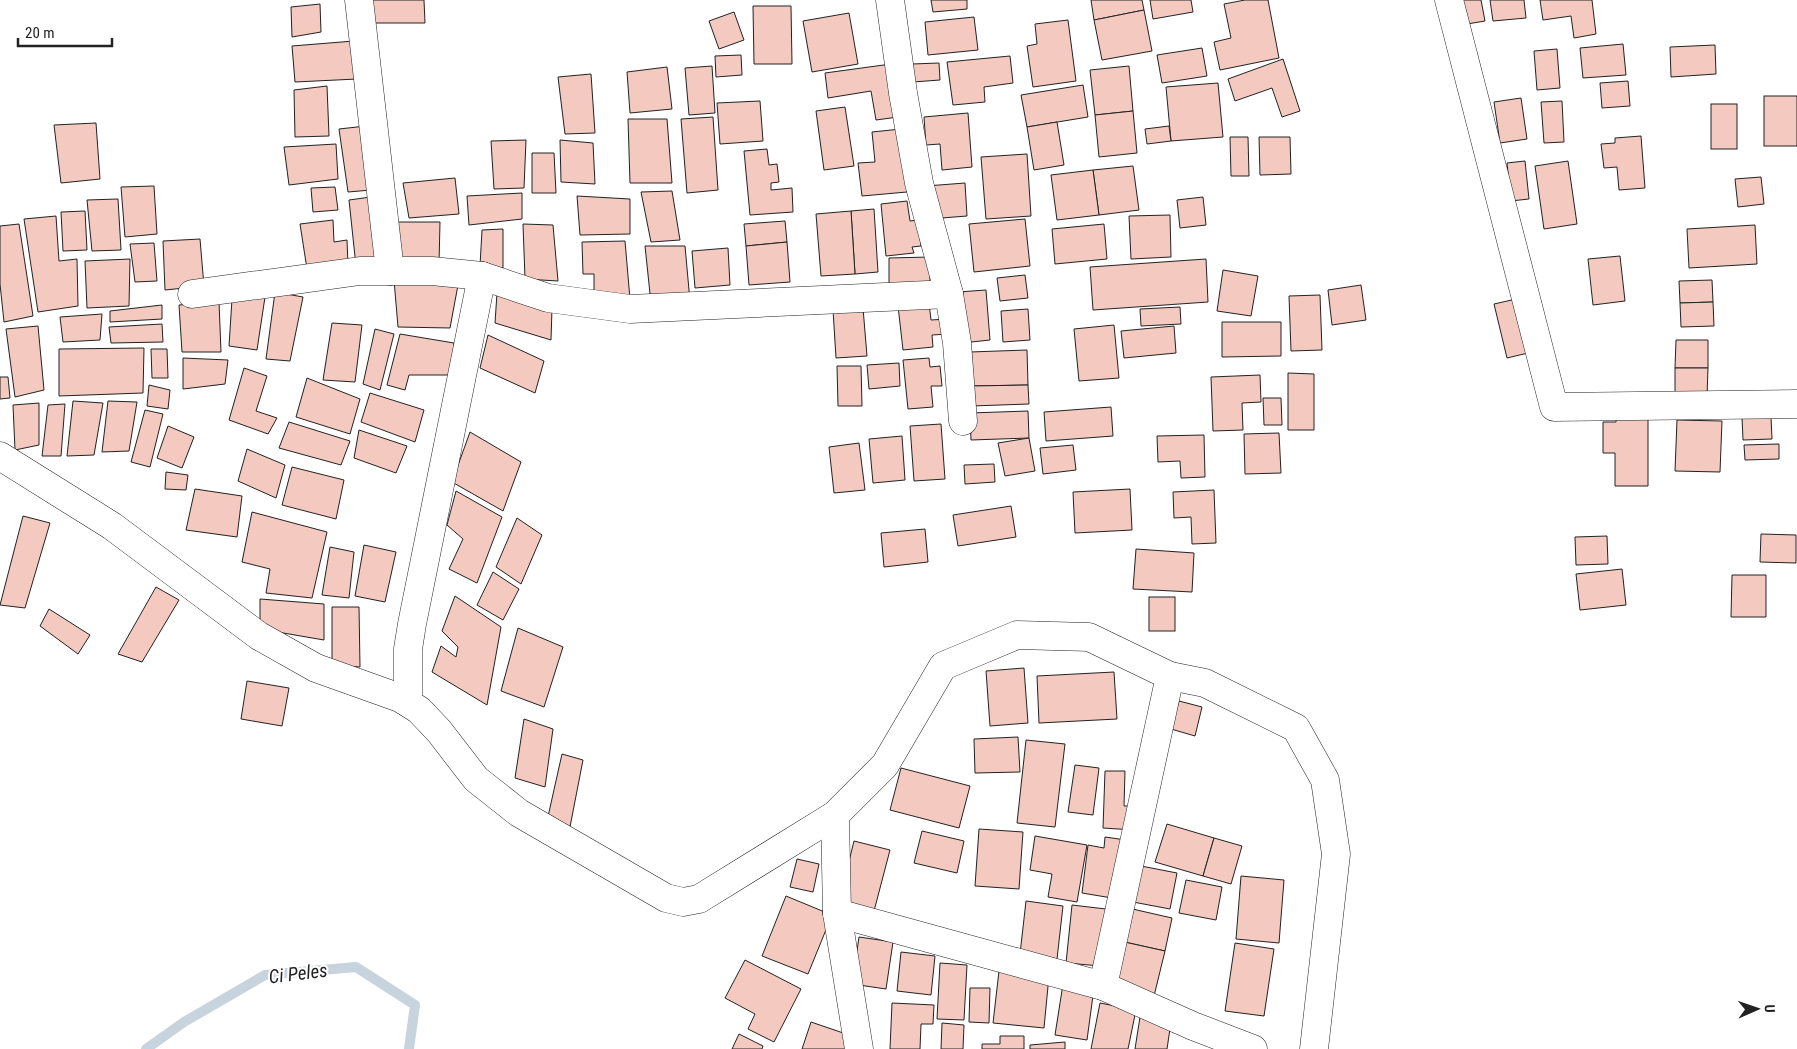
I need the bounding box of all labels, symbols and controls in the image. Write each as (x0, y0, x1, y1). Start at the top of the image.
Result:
scale bar (18, 15, 111, 47)
text: 20 m (25, 24, 55, 42)
water label: Ci Peles (267, 958, 329, 989)
north arrow (1732, 984, 1782, 1034)
text: U (1762, 1004, 1778, 1013)

